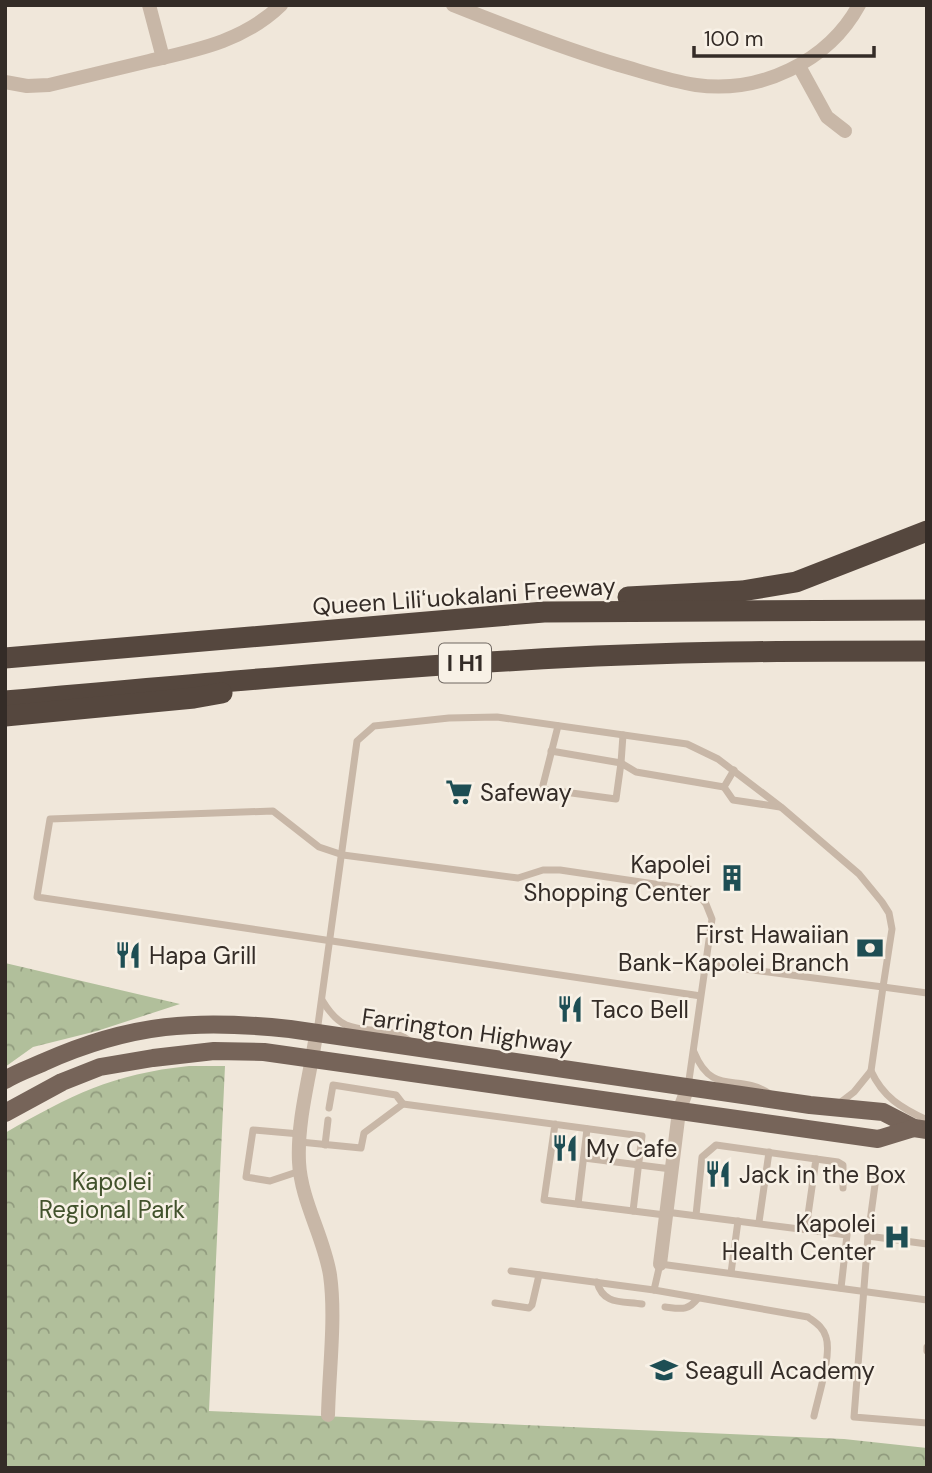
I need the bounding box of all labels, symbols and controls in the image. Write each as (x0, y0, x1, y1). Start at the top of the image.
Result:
scale bar (694, 14, 874, 58)
text: 100 m (704, 25, 764, 53)
street label: Queen Liliʻuokalani Freeway (311, 570, 617, 622)
road number: I H1 (439, 643, 491, 682)
supermarket icon: Safeway (444, 777, 474, 807)
place label: Safeway (480, 777, 572, 808)
place label: Kapolei Shopping Center (523, 849, 711, 908)
building icon: Kapolei Shopping Center (717, 863, 747, 893)
place label: First Hawaiian Bank-Kapolei Branch (618, 919, 849, 978)
bank icon: First Hawaiian Bank-Kapolei Branch (855, 933, 885, 963)
restaurant icon: Hapa Grill (113, 940, 143, 970)
place label: Hapa Grill (149, 940, 256, 971)
restaurant icon: Taco Bell (555, 994, 585, 1024)
place label: Taco Bell (591, 994, 689, 1025)
street label: Farrington Highway (360, 1001, 574, 1061)
restaurant icon: My Cafe (550, 1133, 580, 1163)
place label: My Cafe (586, 1133, 678, 1164)
restaurant icon: Jack in the Box (703, 1159, 733, 1189)
place label: Jack in the Box (739, 1159, 906, 1190)
park label: Kapolei Regional Park (39, 1166, 185, 1225)
place label: Kapolei Health Center (722, 1208, 876, 1267)
hospital icon: Kapolei Health Center (882, 1222, 912, 1252)
school or university icon: Seagull Academy (649, 1355, 679, 1385)
place label: Seagull Academy (685, 1355, 875, 1386)

